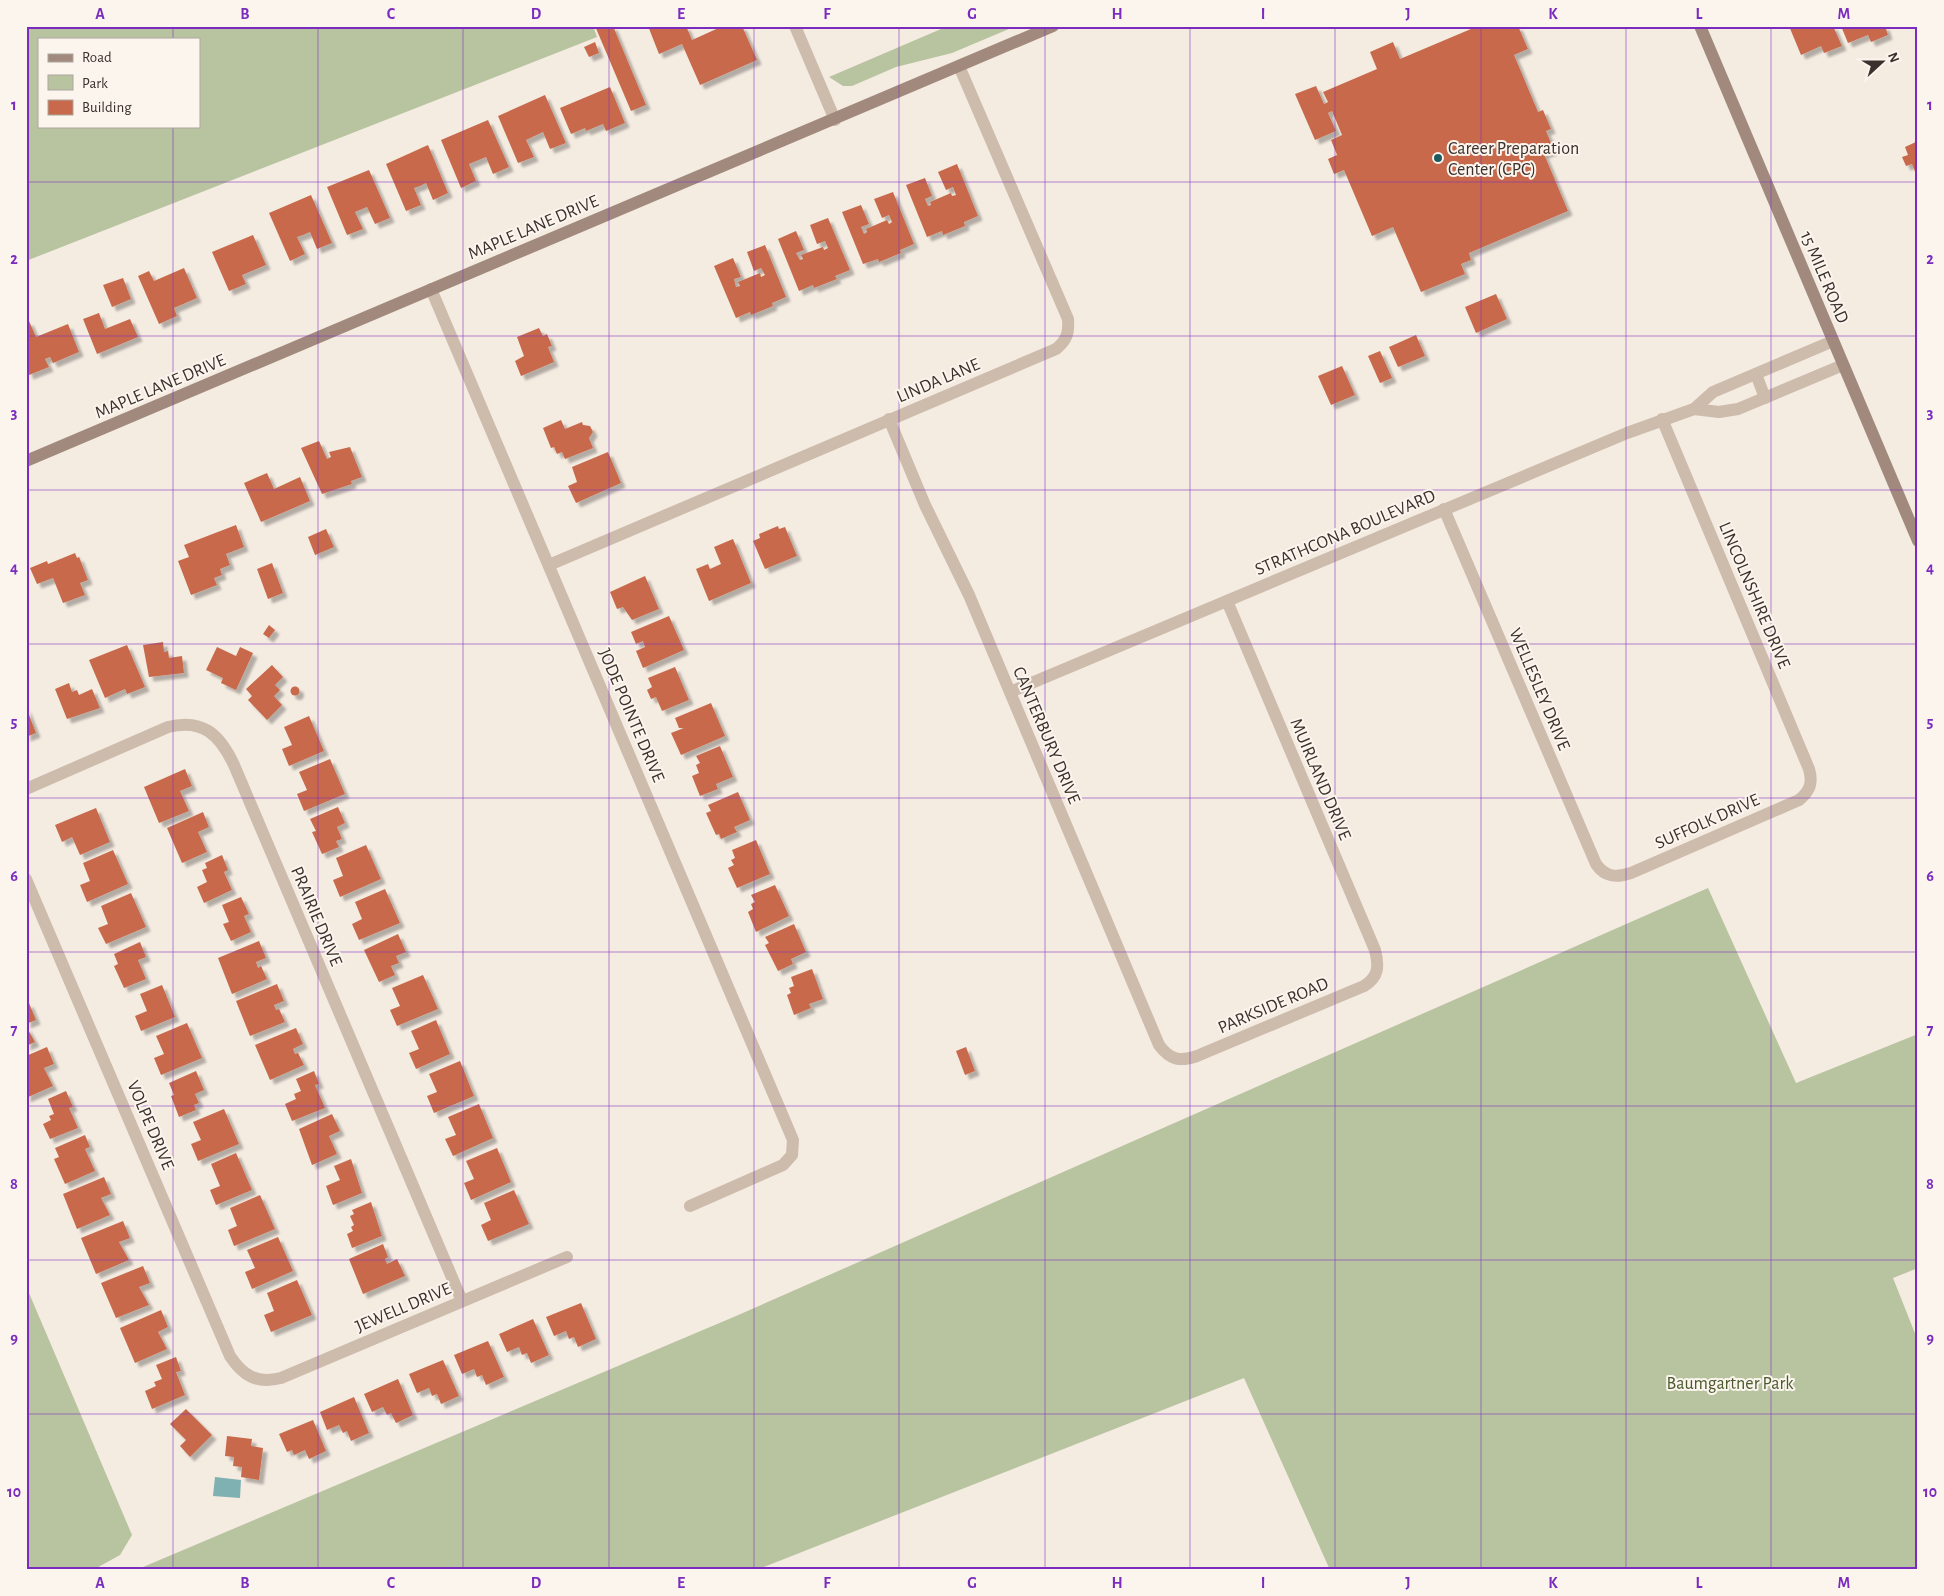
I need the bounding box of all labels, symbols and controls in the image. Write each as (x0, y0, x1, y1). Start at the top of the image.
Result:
text: A (95, 6, 105, 22)
text: B (240, 6, 250, 22)
text: C (387, 6, 396, 22)
text: D (531, 6, 542, 22)
text: E (677, 6, 685, 22)
text: F (823, 6, 831, 22)
text: G (967, 6, 977, 22)
text: H (1111, 6, 1123, 22)
text: I (1261, 6, 1265, 22)
text: J (1405, 6, 1411, 22)
text: K (1548, 6, 1558, 22)
text: L (1696, 6, 1703, 22)
text: M (1838, 6, 1850, 22)
legend (38, 38, 200, 128)
north arrow (1856, 38, 1906, 88)
text: Road (82, 50, 112, 65)
text: N (1885, 51, 1901, 65)
text: Park (82, 76, 108, 91)
text: 1 (11, 97, 17, 113)
text: 1 (1927, 97, 1933, 113)
text: Building (82, 100, 132, 115)
place label: Career Preparation Center (CPC) (1448, 140, 1579, 179)
marker: Career Preparation Center (CPC) (1432, 152, 1444, 164)
street label: MAPLE LANE DRIVE (465, 192, 602, 264)
street label: 15 MILE ROAD (1797, 229, 1851, 326)
text: 2 (10, 251, 18, 267)
text: 2 (1926, 251, 1934, 267)
street label: MAPLE LANE DRIVE (92, 351, 229, 423)
street label: LINDA LANE (894, 355, 983, 406)
text: 3 (11, 405, 18, 421)
text: 3 (1927, 405, 1934, 421)
street label: STRATHCONA BOULEVARD (1253, 487, 1438, 579)
street label: LINCOLNSHIRE DRIVE (1715, 520, 1793, 672)
text: 4 (10, 560, 18, 576)
text: 4 (1926, 560, 1934, 576)
street label: WELLESLEY DRIVE (1505, 626, 1573, 753)
street label: JODE POINTE DRIVE (595, 646, 667, 785)
street label: CANTERBURY DRIVE (1009, 664, 1083, 807)
text: 5 (11, 714, 18, 730)
text: 5 (1927, 714, 1934, 730)
street label: MUIRLAND DRIVE (1286, 716, 1354, 843)
street label: SUFFOLK DRIVE (1653, 791, 1763, 853)
street label: PRAIRIE DRIVE (287, 864, 345, 969)
text: 6 (10, 868, 18, 884)
text: 6 (1926, 868, 1934, 884)
street label: PARKSIDE ROAD (1215, 975, 1331, 1037)
text: 7 (11, 1022, 18, 1038)
text: 7 (1927, 1022, 1934, 1038)
street label: VOLPE DRIVE (123, 1078, 177, 1173)
text: 8 (10, 1176, 18, 1192)
text: 8 (1926, 1176, 1934, 1192)
street label: JEWELL DRIVE (353, 1280, 454, 1336)
text: 9 (10, 1330, 18, 1346)
text: 9 (1926, 1330, 1934, 1346)
park label: Baumgartner Park (1666, 1375, 1794, 1393)
text: 10 (7, 1484, 21, 1500)
text: 10 (1923, 1484, 1937, 1500)
text: A (95, 1575, 105, 1591)
text: B (240, 1575, 250, 1591)
text: C (387, 1575, 396, 1591)
text: D (531, 1575, 542, 1591)
text: E (677, 1575, 685, 1591)
text: F (823, 1575, 831, 1591)
text: G (967, 1575, 977, 1591)
text: H (1111, 1575, 1123, 1591)
text: I (1261, 1575, 1265, 1591)
text: J (1405, 1575, 1411, 1591)
text: K (1548, 1575, 1558, 1591)
text: L (1696, 1575, 1703, 1591)
text: M (1838, 1575, 1850, 1591)

